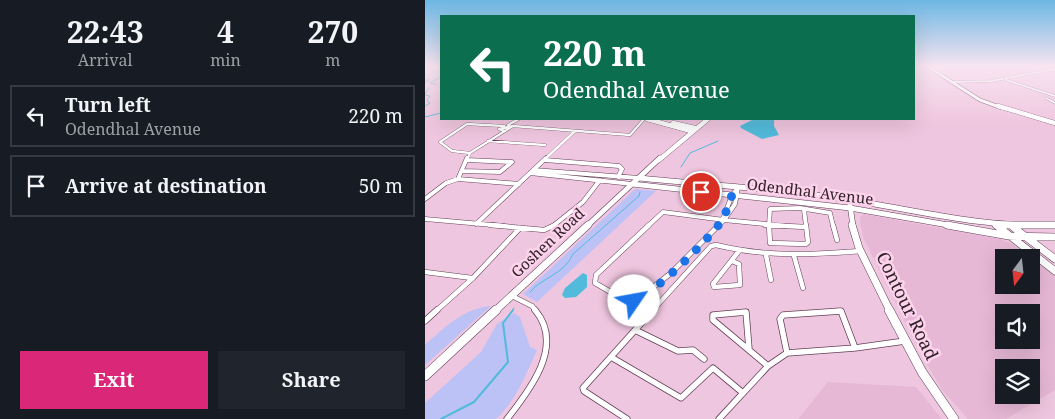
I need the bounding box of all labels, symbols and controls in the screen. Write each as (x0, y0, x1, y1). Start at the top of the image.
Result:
text: 22:43 (67, 11, 144, 52)
text: 4 (217, 11, 234, 52)
text: 270 (307, 11, 358, 52)
text: 220 m (543, 29, 646, 76)
icon: left (460, 35, 525, 100)
text: Arrival (78, 49, 132, 71)
text: min (210, 49, 241, 71)
text: m (325, 49, 340, 71)
text: Odendhal Avenue (543, 74, 730, 104)
text: Turn left (65, 92, 151, 118)
icon: left (22, 102, 50, 130)
text: 220 m (348, 103, 403, 129)
text: Odendhal Avenue (65, 118, 201, 140)
pin (680, 171, 722, 213)
icon: arrive (22, 172, 50, 200)
text: Arrive at destination (65, 173, 267, 199)
text: 50 m (359, 173, 403, 199)
street label: Odendhal Avenue (746, 173, 875, 209)
icon: arrive (687, 178, 715, 206)
street label: Goshen Road (506, 203, 588, 281)
street label: Contour Road (871, 247, 944, 364)
north arrow (995, 249, 1040, 294)
map controls (995, 249, 1040, 404)
position arrow (607, 274, 659, 326)
button: sound (995, 304, 1040, 349)
button: Exit (20, 351, 208, 409)
button: Share (218, 351, 405, 409)
button: layers (995, 359, 1040, 404)

